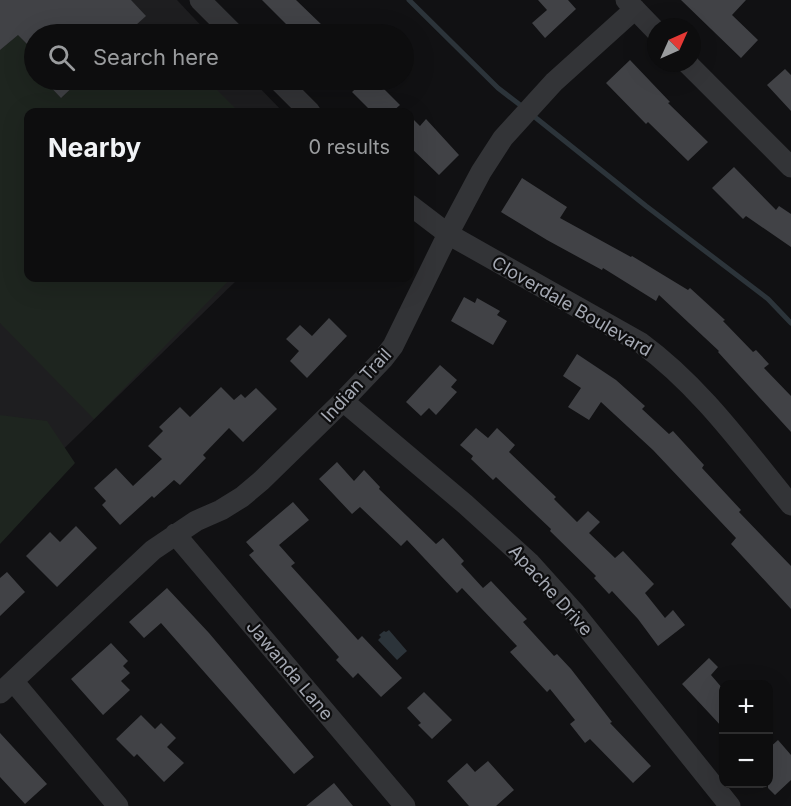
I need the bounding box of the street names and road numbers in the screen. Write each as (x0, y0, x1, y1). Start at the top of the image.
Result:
street label: Cloverdale Boulevard (488, 252, 656, 360)
street label: Indian Trail (317, 344, 395, 426)
street label: Apache Drive (505, 540, 597, 640)
street label: Jawanda Lane (242, 616, 338, 724)

